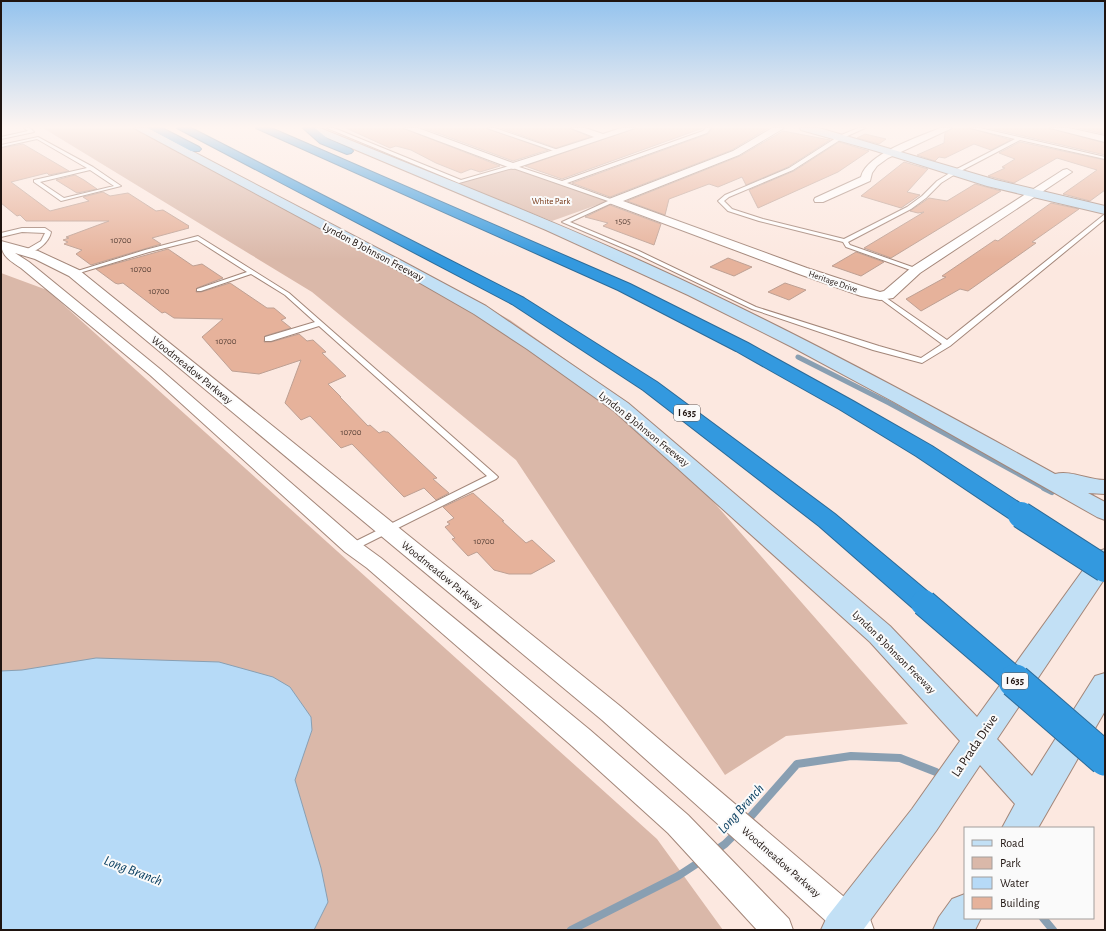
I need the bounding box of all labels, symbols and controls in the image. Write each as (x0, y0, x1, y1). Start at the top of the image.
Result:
park label: White Park (532, 197, 571, 206)
house number: 1505 (615, 217, 631, 226)
street label: Lyndon B Johnson Freeway (321, 221, 426, 283)
house number: 10700 (110, 236, 132, 245)
house number: 10700 (130, 265, 152, 274)
street label: Heritage Drive (807, 269, 859, 295)
house number: 10700 (148, 287, 170, 296)
street label: Woodmeadow Parkway (149, 334, 235, 406)
house number: 10700 (215, 337, 237, 346)
street label: Lyndon B Johnson Freeway (597, 389, 691, 469)
road number: I 635 (674, 405, 700, 421)
house number: 10700 (340, 428, 362, 437)
house number: 10700 (473, 537, 495, 546)
street label: Woodmeadow Parkway (399, 539, 485, 611)
street label: Lyndon B Johnson Freeway (850, 608, 938, 696)
road number: I 635 (1002, 673, 1028, 689)
street label: La Prada Drive (949, 712, 1001, 780)
water label: Long Branch (715, 781, 767, 837)
street label: Woodmeadow Parkway (739, 825, 823, 899)
legend (964, 827, 1094, 919)
text: Road (1000, 837, 1024, 849)
water label: Long Branch (102, 853, 164, 889)
text: Park (1000, 857, 1021, 869)
text: Water (1000, 877, 1029, 889)
text: Building (1000, 897, 1040, 909)

